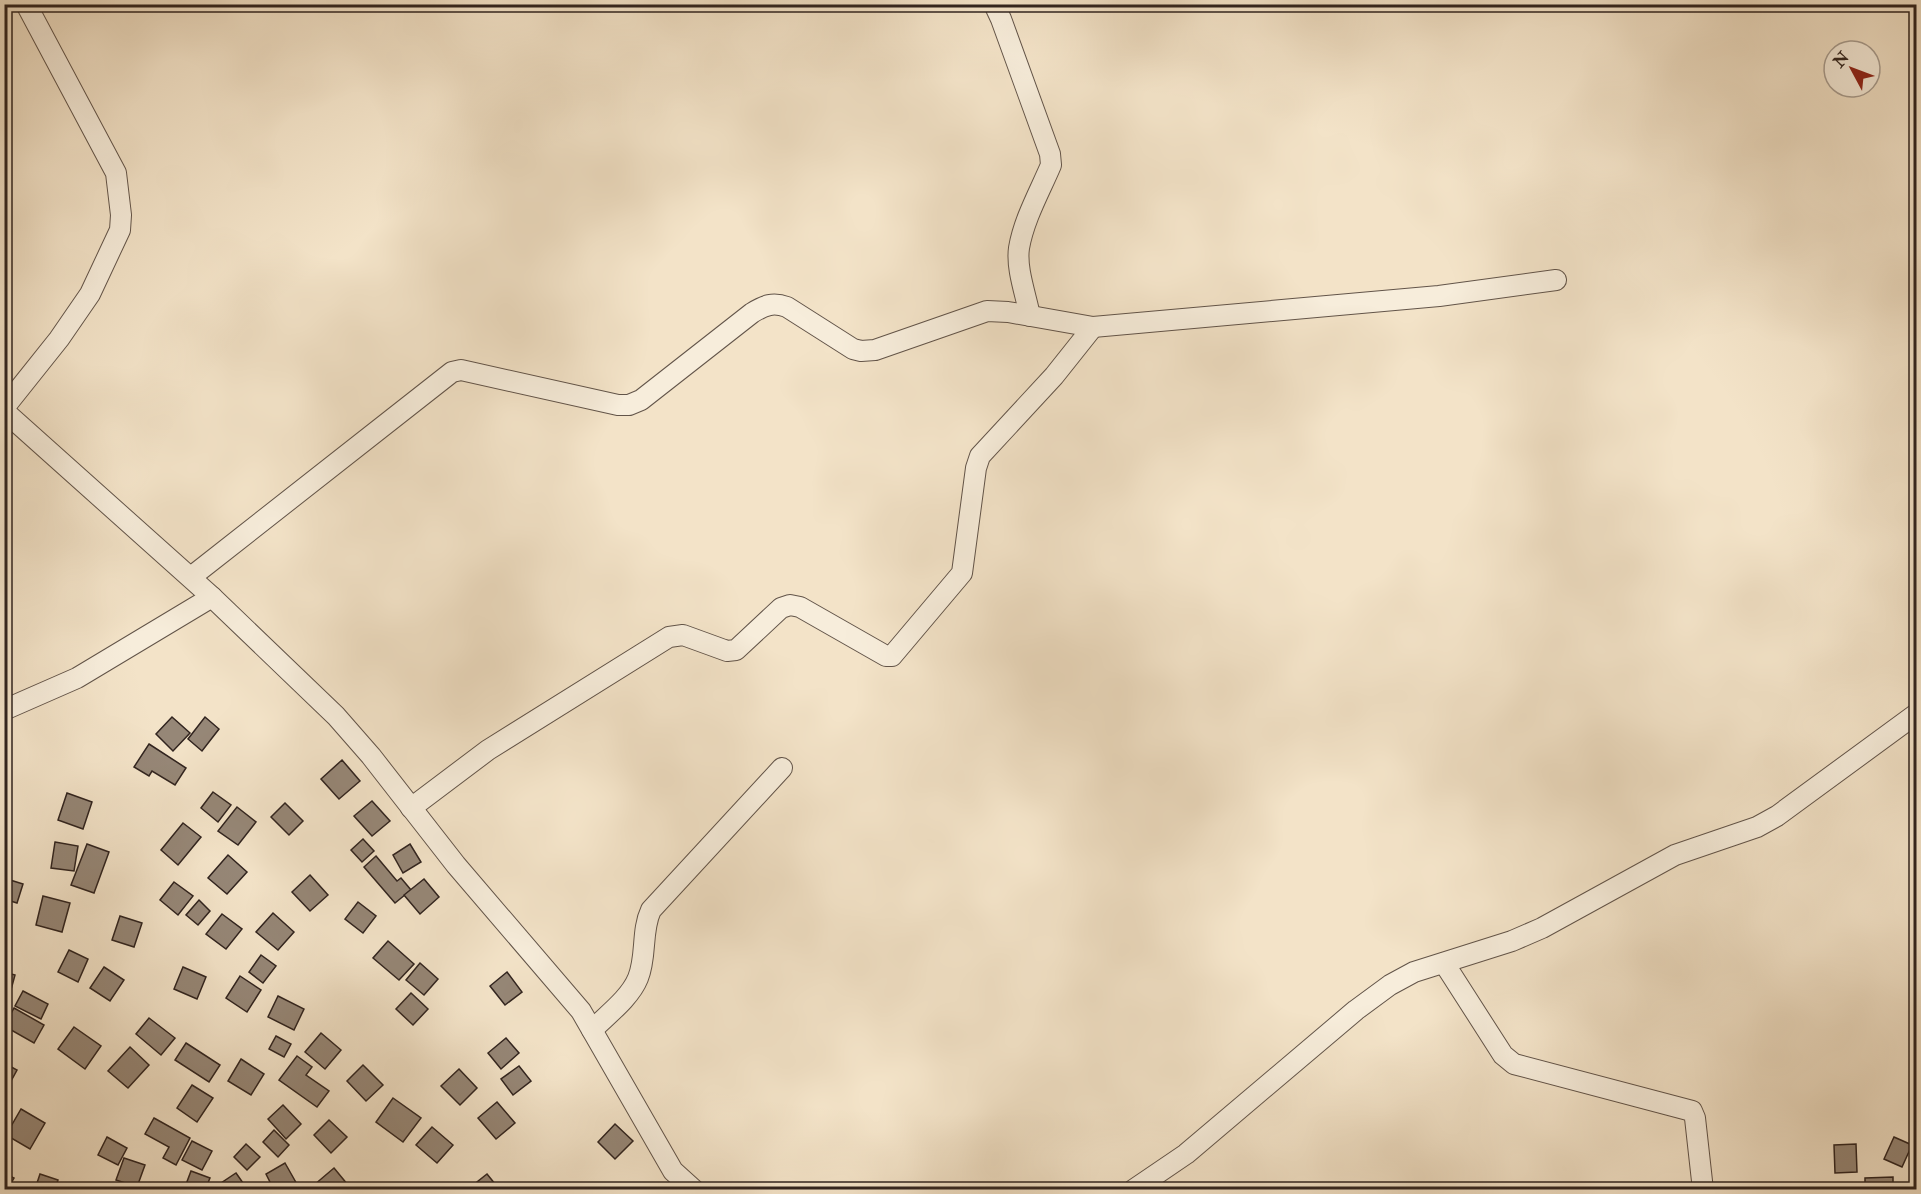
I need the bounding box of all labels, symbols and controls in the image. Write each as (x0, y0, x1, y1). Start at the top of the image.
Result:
north arrow (1822, 39, 1882, 99)
text: N (1829, 47, 1854, 73)

